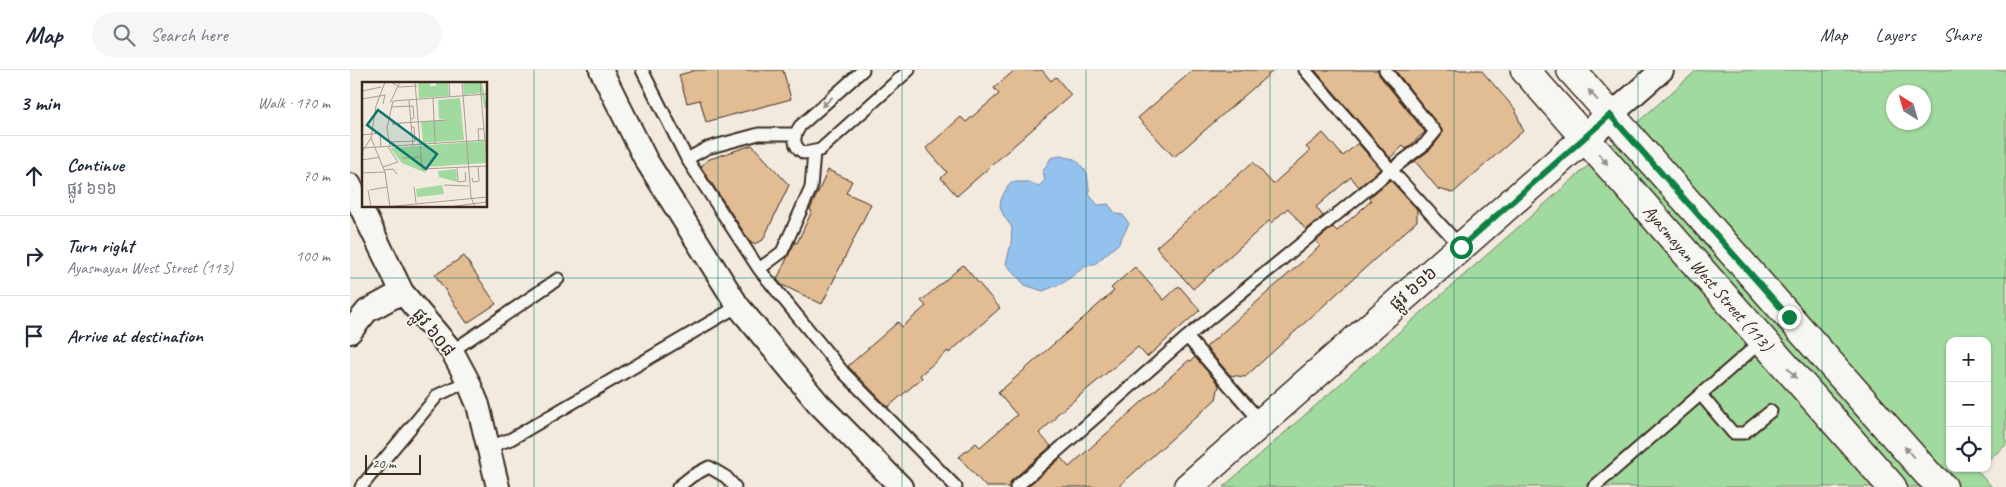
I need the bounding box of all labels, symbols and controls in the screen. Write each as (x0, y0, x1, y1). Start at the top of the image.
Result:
search box (92, 12, 442, 57)
text: Map (25, 20, 62, 50)
icon: search (110, 21, 138, 49)
text: Search here (150, 23, 228, 47)
text: Map (1820, 24, 1848, 46)
text: Layers (1876, 24, 1915, 46)
text: Share (1943, 24, 1981, 46)
inset map (362, 82, 488, 208)
north arrow (1886, 85, 1931, 130)
one-way arrow (1587, 88, 1598, 101)
text: 3 min (20, 90, 60, 116)
text: Walk · 170 m (258, 93, 330, 113)
one-way arrow (820, 97, 833, 108)
text: Continue (67, 153, 124, 177)
one-way arrow (1597, 153, 1609, 165)
icon: ahead (20, 162, 48, 190)
text: 70 m (303, 166, 330, 186)
text: ផ្លូវ ៦១៦ (67, 179, 117, 199)
street label: Ayasmayan West Street (113) (1638, 200, 1778, 357)
text: Turn right (67, 234, 134, 258)
route start (1450, 236, 1473, 259)
icon: right (20, 242, 48, 270)
text: 100 m (296, 246, 330, 266)
text: Ayasmayan West Street (113) (67, 258, 233, 278)
street label: ផ្លូវ ៦១៦ (1385, 261, 1445, 319)
street label: ផ្លូវ ៦០៨ (404, 303, 460, 364)
route end (1778, 306, 1801, 329)
icon: arrive (20, 322, 48, 350)
text: Arrive at destination (67, 324, 203, 348)
map controls (1946, 337, 1991, 472)
button: + (1946, 337, 1991, 382)
one-way arrow (1786, 366, 1797, 379)
button: − (1946, 382, 1991, 427)
button: locate (1946, 427, 1991, 472)
one-way arrow (1903, 447, 1915, 459)
scale bar (365, 452, 421, 475)
text: 20 m (372, 455, 396, 472)

